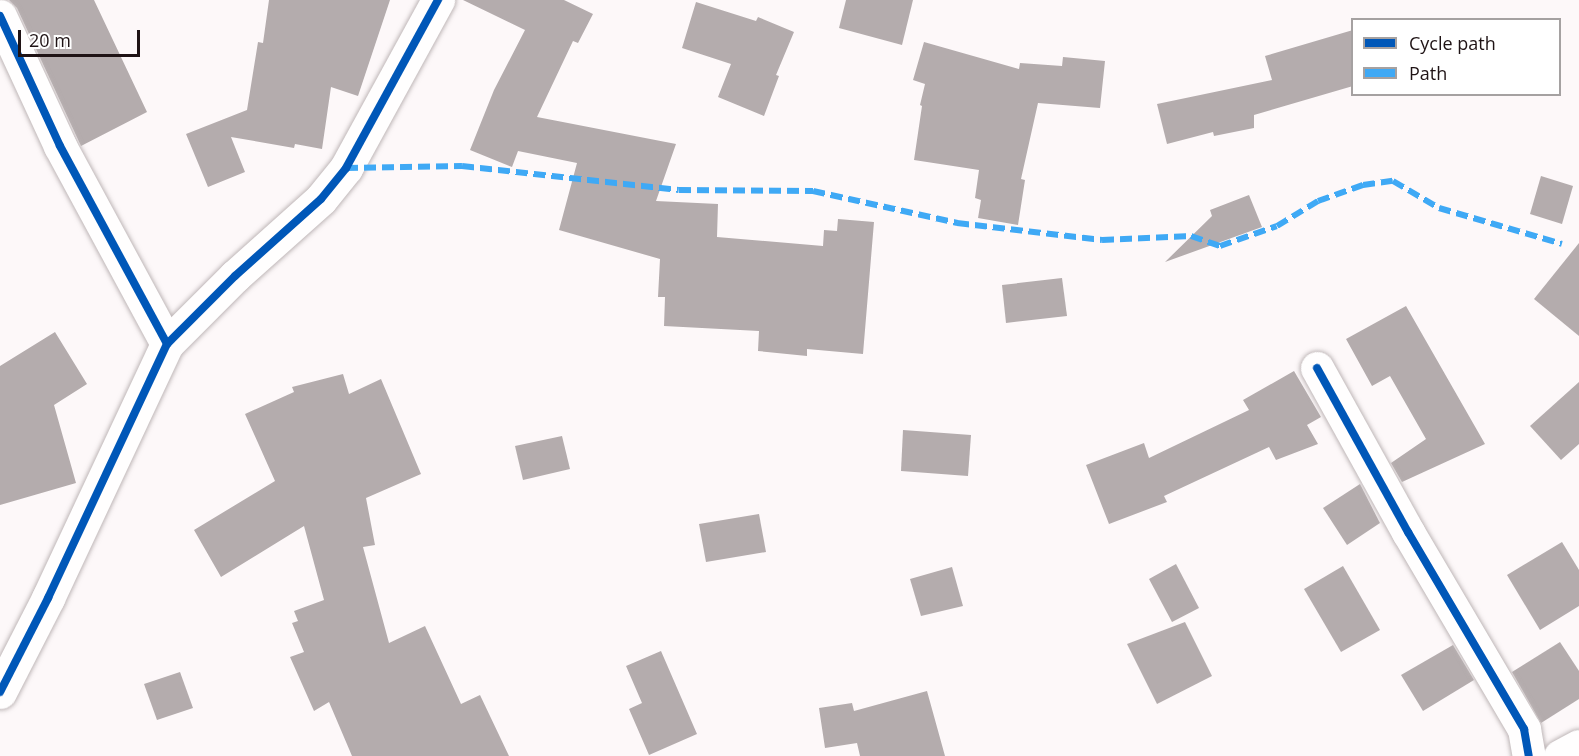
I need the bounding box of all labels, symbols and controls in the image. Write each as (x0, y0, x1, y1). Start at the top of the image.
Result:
scale bar (21, 18, 142, 56)
legend (1351, 18, 1561, 96)
text: 20 m (29, 28, 71, 52)
text: Cycle path (1409, 31, 1496, 55)
text: Path (1409, 61, 1447, 85)

